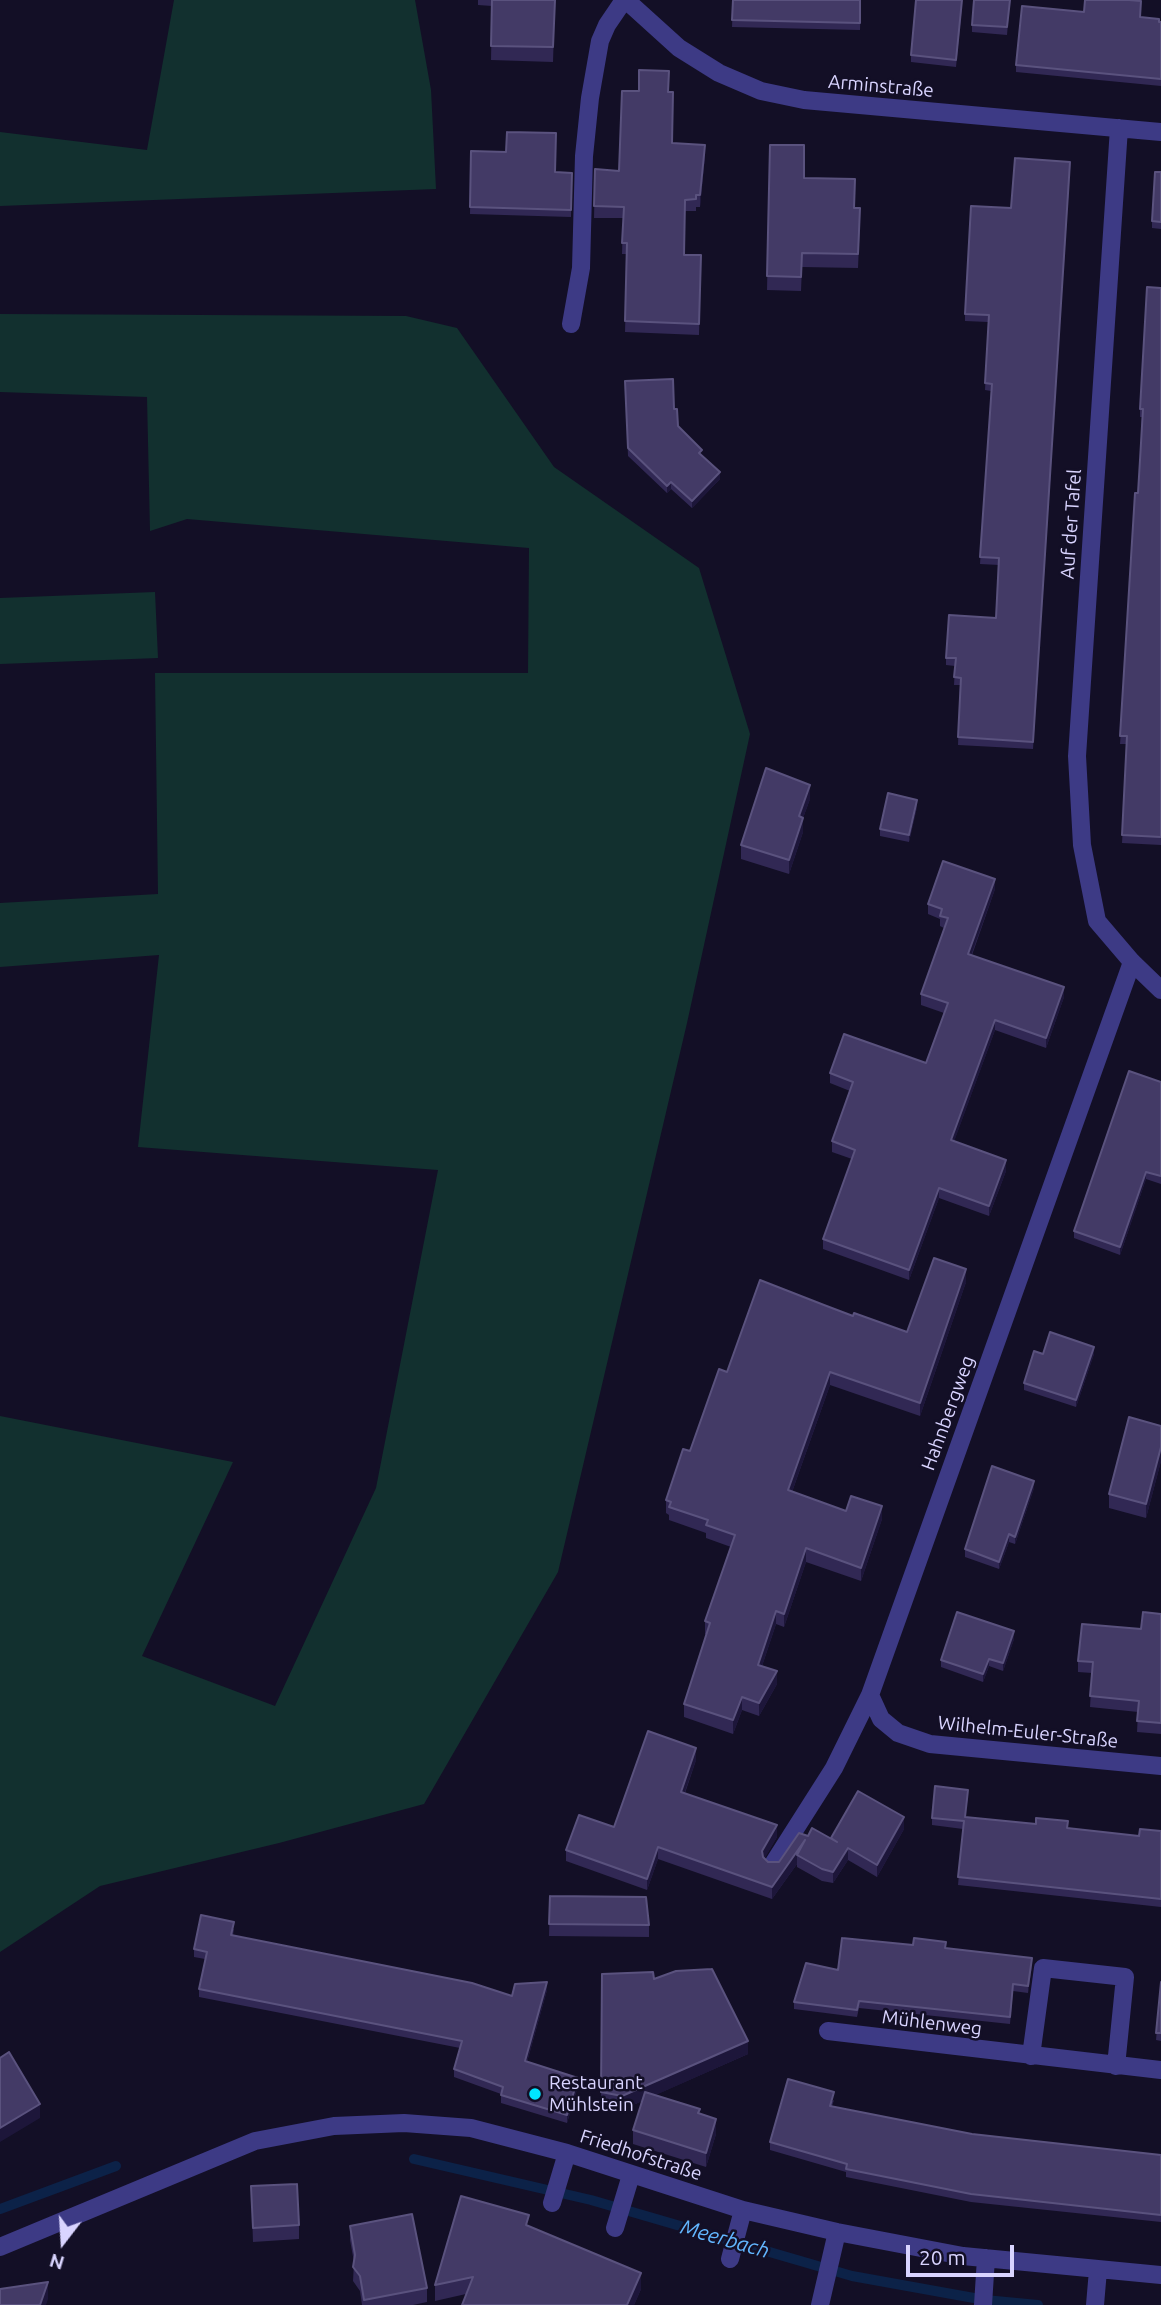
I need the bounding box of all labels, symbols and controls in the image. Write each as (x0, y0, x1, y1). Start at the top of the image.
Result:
street label: Arminstraße (827, 70, 935, 102)
street label: Auf der Tafel (1056, 468, 1086, 580)
street label: Hahnbergweg (917, 1352, 979, 1474)
street label: Wilhelm-Euler-Straße (937, 1711, 1119, 1753)
street label: Mühlenweg (881, 2006, 983, 2040)
place label: Restaurant Mühlstein (549, 2072, 643, 2116)
marker: Restaurant Mühlstein (527, 2086, 543, 2102)
street label: Friedhofstraße (577, 2125, 705, 2185)
north arrow (28, 2207, 98, 2277)
water label: Meerbach (678, 2214, 772, 2264)
scale bar (909, 2232, 1018, 2276)
text: 20 m (919, 2245, 966, 2269)
text: N (47, 2249, 67, 2275)

